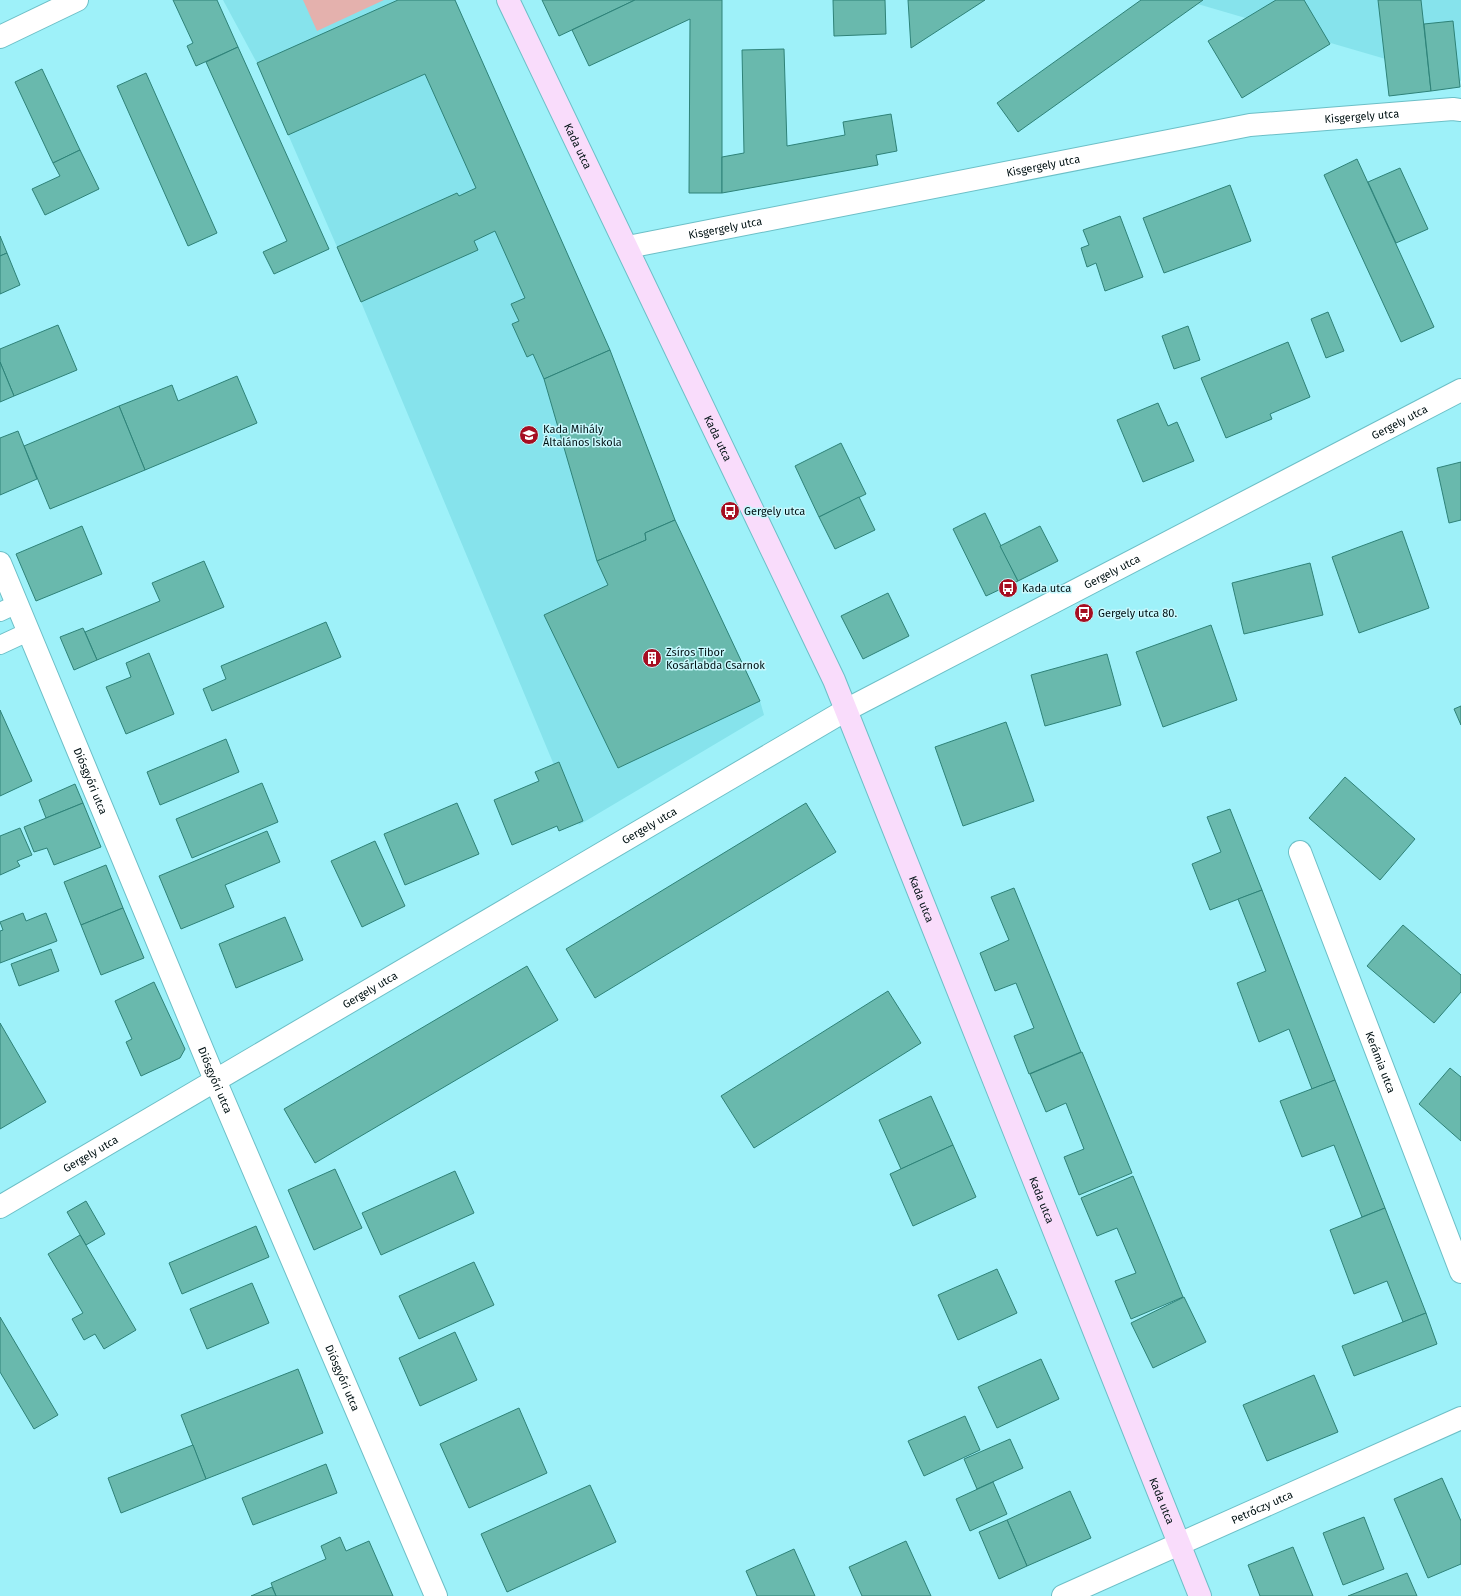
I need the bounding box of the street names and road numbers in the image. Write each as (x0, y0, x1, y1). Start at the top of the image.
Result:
street label: Kisgergely utca (1324, 107, 1400, 126)
street label: Kada utca (561, 121, 594, 171)
street label: Kisgergely utca (1005, 152, 1081, 180)
street label: Kisgergely utca (687, 215, 763, 242)
street label: Gergely utca (1369, 403, 1430, 442)
street label: Kada utca (701, 413, 734, 463)
street label: Gergely utca (1082, 552, 1142, 592)
street label: Diósgyőri utca (71, 746, 110, 816)
street label: Gergely utca (620, 805, 679, 847)
street label: Kada utca (906, 874, 936, 925)
street label: Gergely utca (340, 969, 400, 1011)
street label: Kerámia utca (1362, 1030, 1398, 1095)
street label: Diósgyőri utca (195, 1045, 235, 1115)
street label: Gergely utca (61, 1133, 121, 1175)
street label: Kada utca (1026, 1175, 1056, 1225)
street label: Diósgyőri utca (322, 1343, 362, 1413)
street label: Kada utca (1146, 1476, 1177, 1526)
street label: Petrőczy utca (1229, 1488, 1295, 1527)

